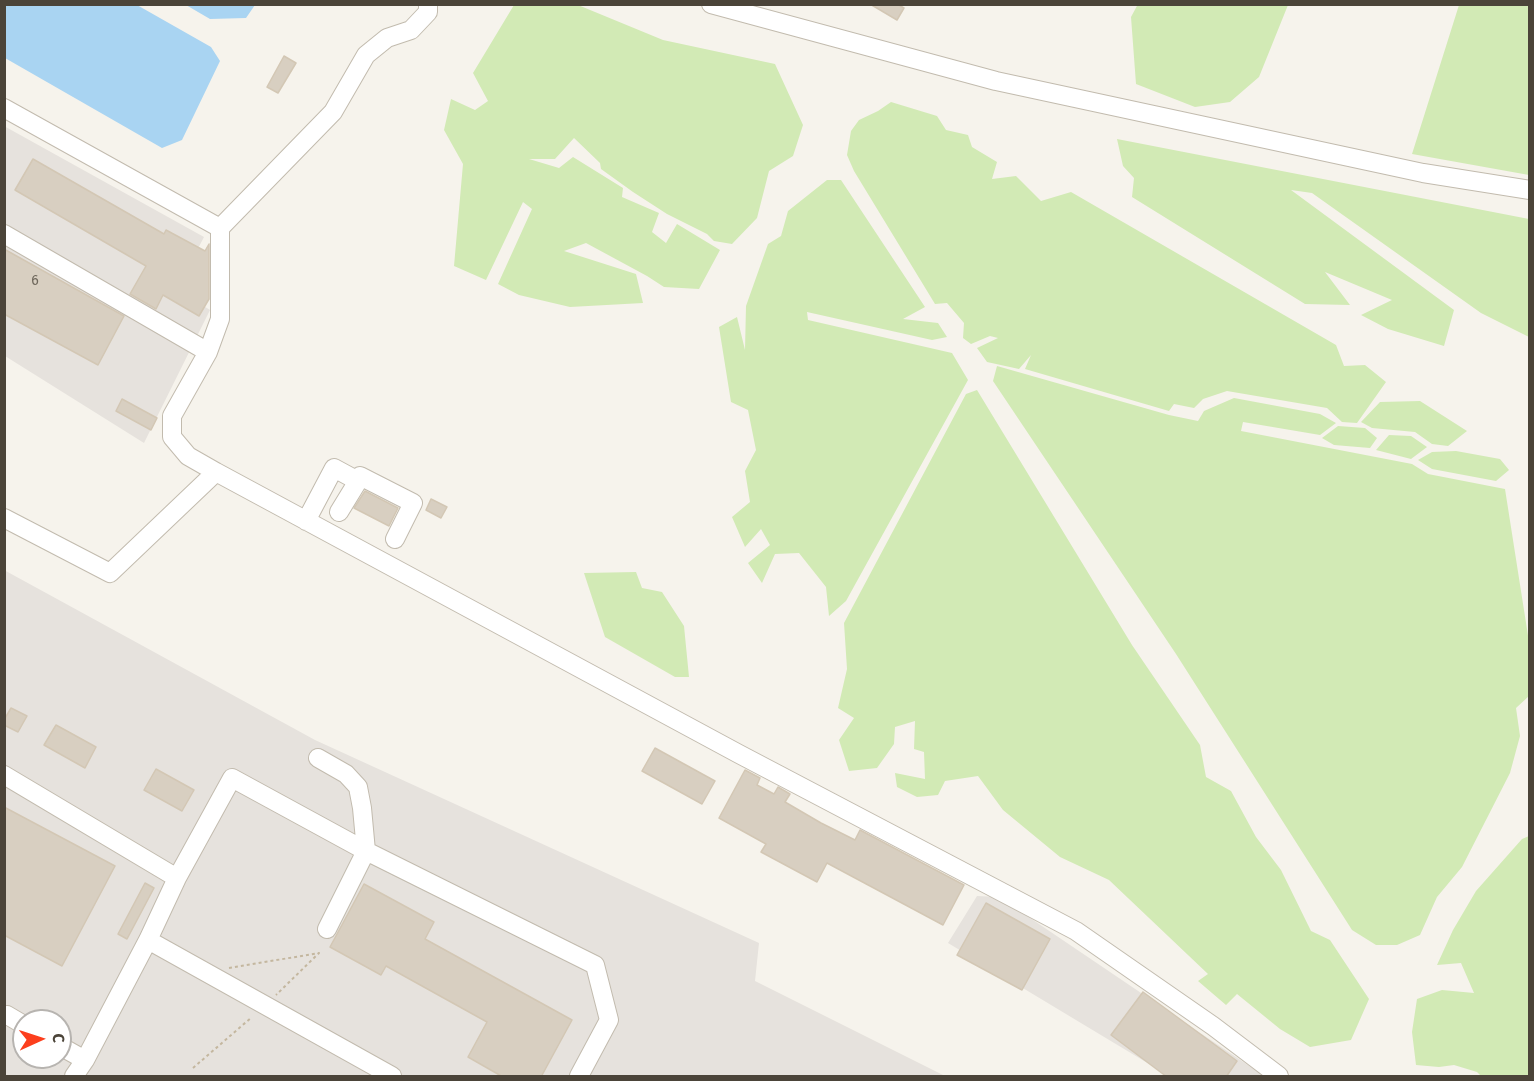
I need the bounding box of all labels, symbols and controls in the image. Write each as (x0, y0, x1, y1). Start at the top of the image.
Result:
house number: 6 (31, 273, 39, 289)
north arrow (12, 1009, 72, 1069)
text: С (49, 1033, 68, 1043)

